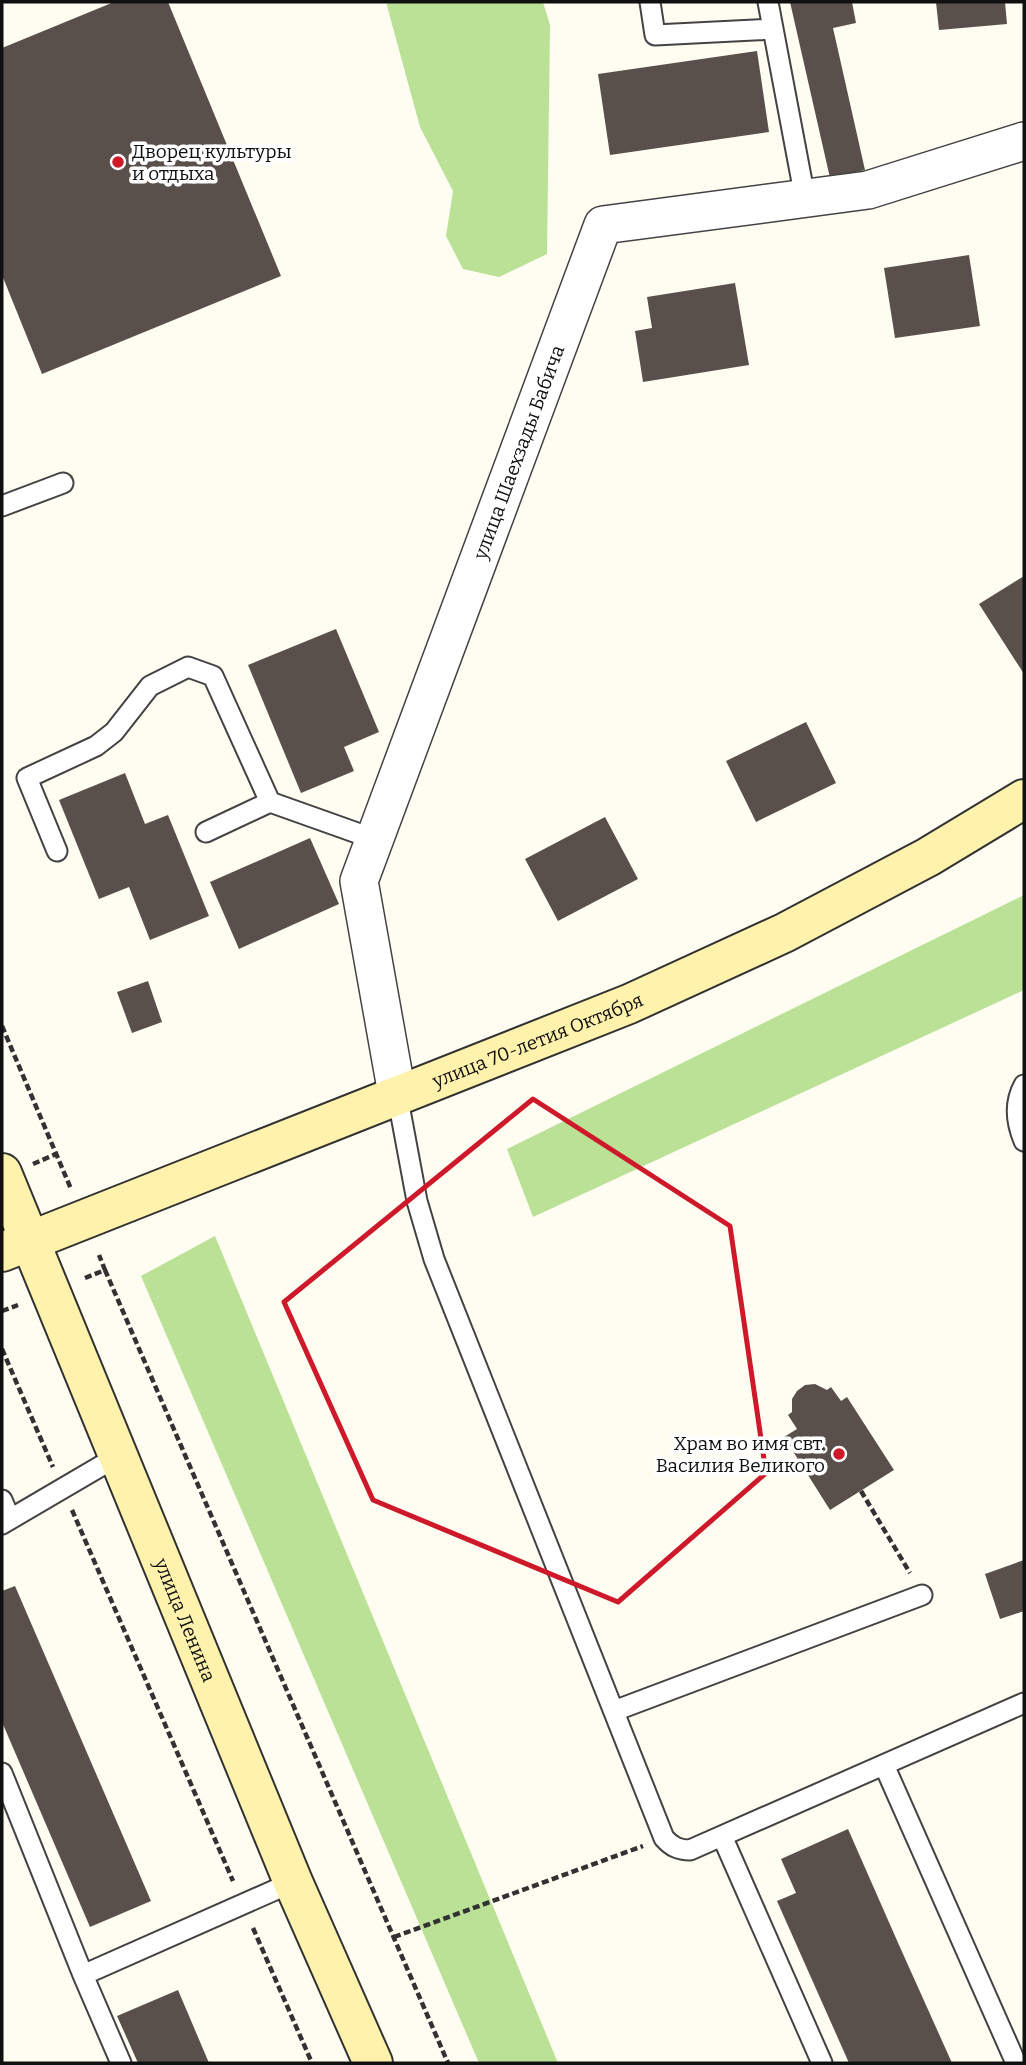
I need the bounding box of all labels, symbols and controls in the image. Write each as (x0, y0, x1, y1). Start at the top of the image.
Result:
place label: Дворец культуры и отдыха (132, 140, 292, 185)
marker: Дворец культуры и отдыха (110, 154, 126, 170)
street label: улица Шаехзады Бабича (468, 341, 570, 563)
street label: улица 70-летия Октября (428, 988, 647, 1093)
place label: Храм во имя свт. Василия Великого (656, 1432, 825, 1477)
marker: Храм во имя свт. Василия Великого (831, 1446, 847, 1462)
street label: улица Ленина (149, 1554, 221, 1686)

